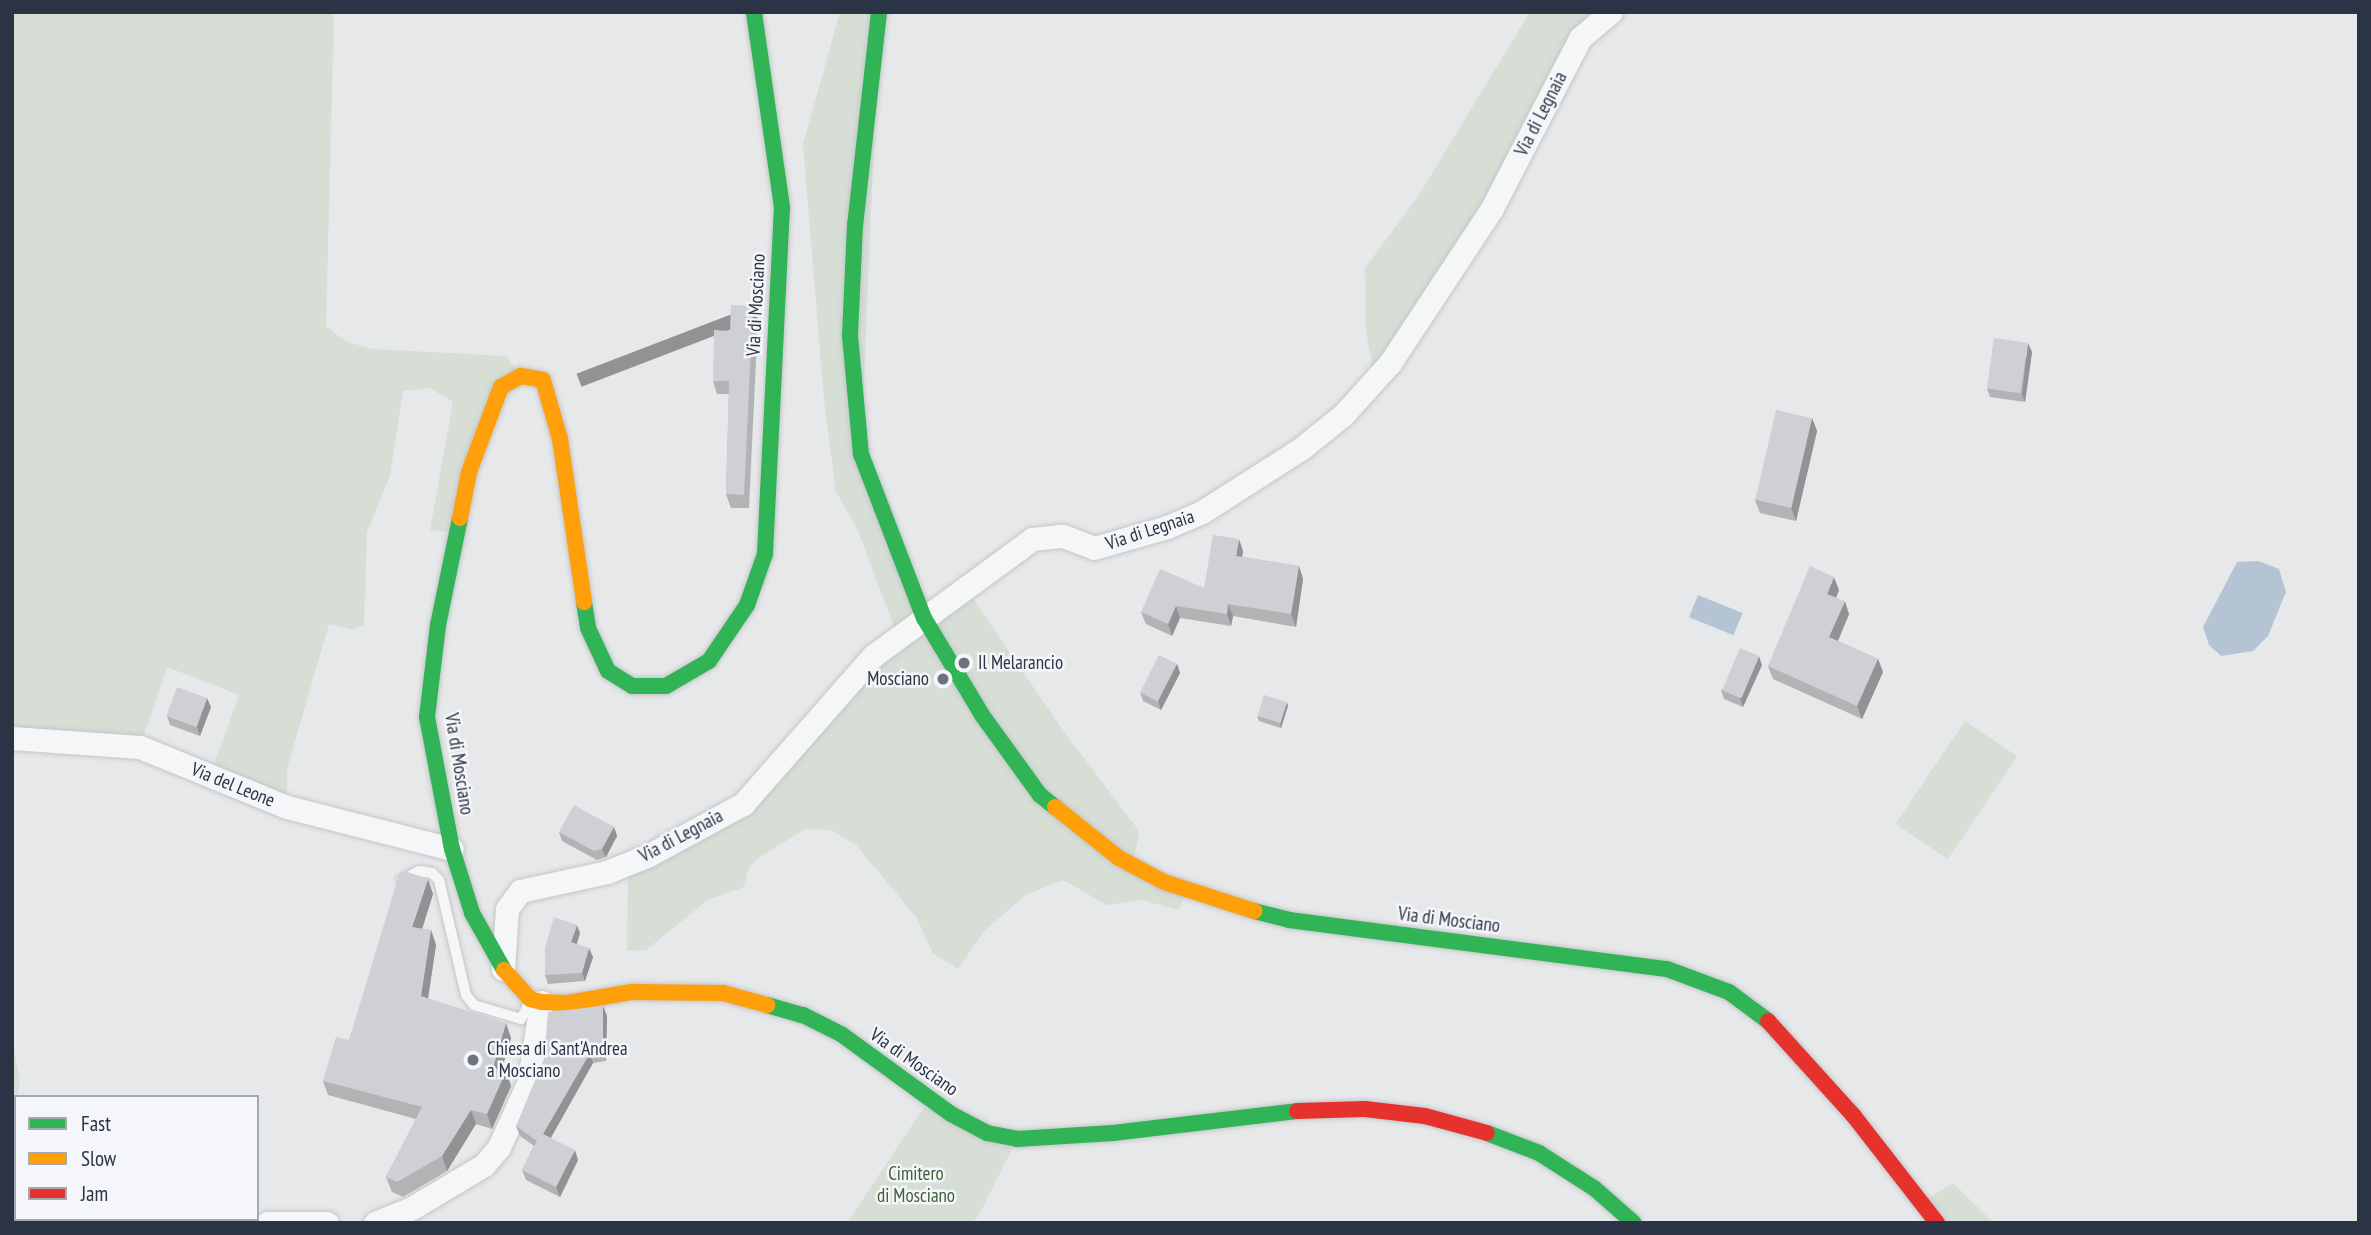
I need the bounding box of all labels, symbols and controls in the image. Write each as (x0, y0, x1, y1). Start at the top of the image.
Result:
street label: Via di Legnaia (1510, 68, 1572, 160)
street label: Via di Mosciano (742, 253, 770, 357)
street label: Via di Legnaia (1103, 505, 1197, 555)
place label: Il Melarancio (978, 652, 1063, 674)
marker: Il Melarancio (956, 655, 972, 671)
place label: Mosciano (867, 668, 929, 690)
marker: Mosciano (935, 671, 951, 687)
street label: Via di Mosciano (440, 712, 478, 816)
street label: Via del Leone (188, 758, 278, 812)
street label: Via di Legnaia (635, 804, 727, 868)
street label: Via di Mosciano (1397, 902, 1501, 938)
street label: Via di Mosciano (865, 1023, 963, 1101)
place label: Chiesa di Sant'Andrea a Mosciano (487, 1038, 628, 1082)
marker: Chiesa di Sant'Andrea a Mosciano (465, 1052, 481, 1068)
legend (14, 1095, 259, 1221)
text: Fast (81, 1110, 111, 1137)
text: Slow (81, 1145, 116, 1172)
park label: Cimitero di Mosciano (877, 1163, 955, 1207)
text: Jam (81, 1180, 108, 1207)

